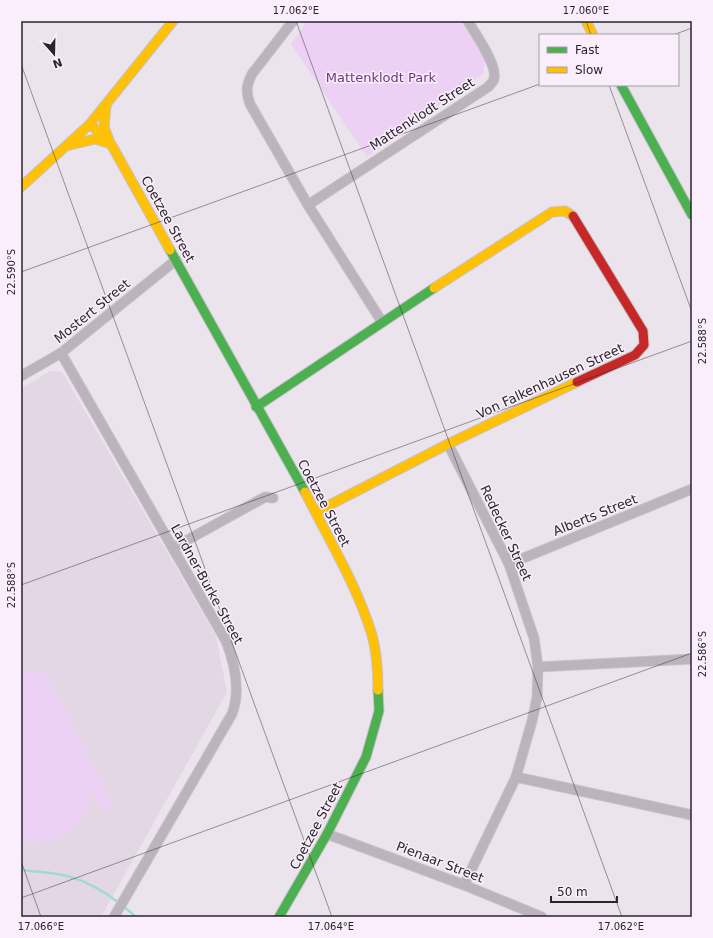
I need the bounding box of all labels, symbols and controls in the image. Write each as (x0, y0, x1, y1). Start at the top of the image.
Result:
text: 17.062°E (273, 5, 319, 16)
text: 17.060°E (563, 5, 609, 16)
north arrow (34, 34, 74, 74)
legend (539, 34, 679, 86)
text: Fast (575, 43, 599, 57)
text: N (51, 55, 64, 71)
text: Slow (575, 63, 603, 77)
park label: Mattenklodt Park (326, 70, 437, 85)
street label: Mattenklodt Street (367, 75, 477, 153)
street label: Coetzee Street (138, 173, 198, 265)
text: 22.590°S (6, 249, 17, 295)
street label: Mostert Street (51, 276, 133, 346)
text: 22.588°S (697, 318, 708, 364)
street label: Von Falkenhausen Street (474, 340, 626, 422)
street label: Coetzee Street (295, 457, 353, 549)
street label: Redecker Street (477, 483, 535, 583)
street label: Alberts Street (551, 491, 639, 539)
street label: Lardner-Burke Street (168, 521, 246, 647)
text: 22.588°S (6, 562, 17, 608)
text: 22.586°S (697, 631, 708, 677)
street label: Coetzee Street (287, 780, 345, 872)
street label: Pienaar Street (394, 838, 486, 886)
scale bar (551, 878, 617, 904)
text: 50 m (557, 885, 588, 899)
text: 17.066°E (18, 921, 64, 932)
text: 17.064°E (308, 921, 354, 932)
text: 17.062°E (598, 921, 644, 932)

